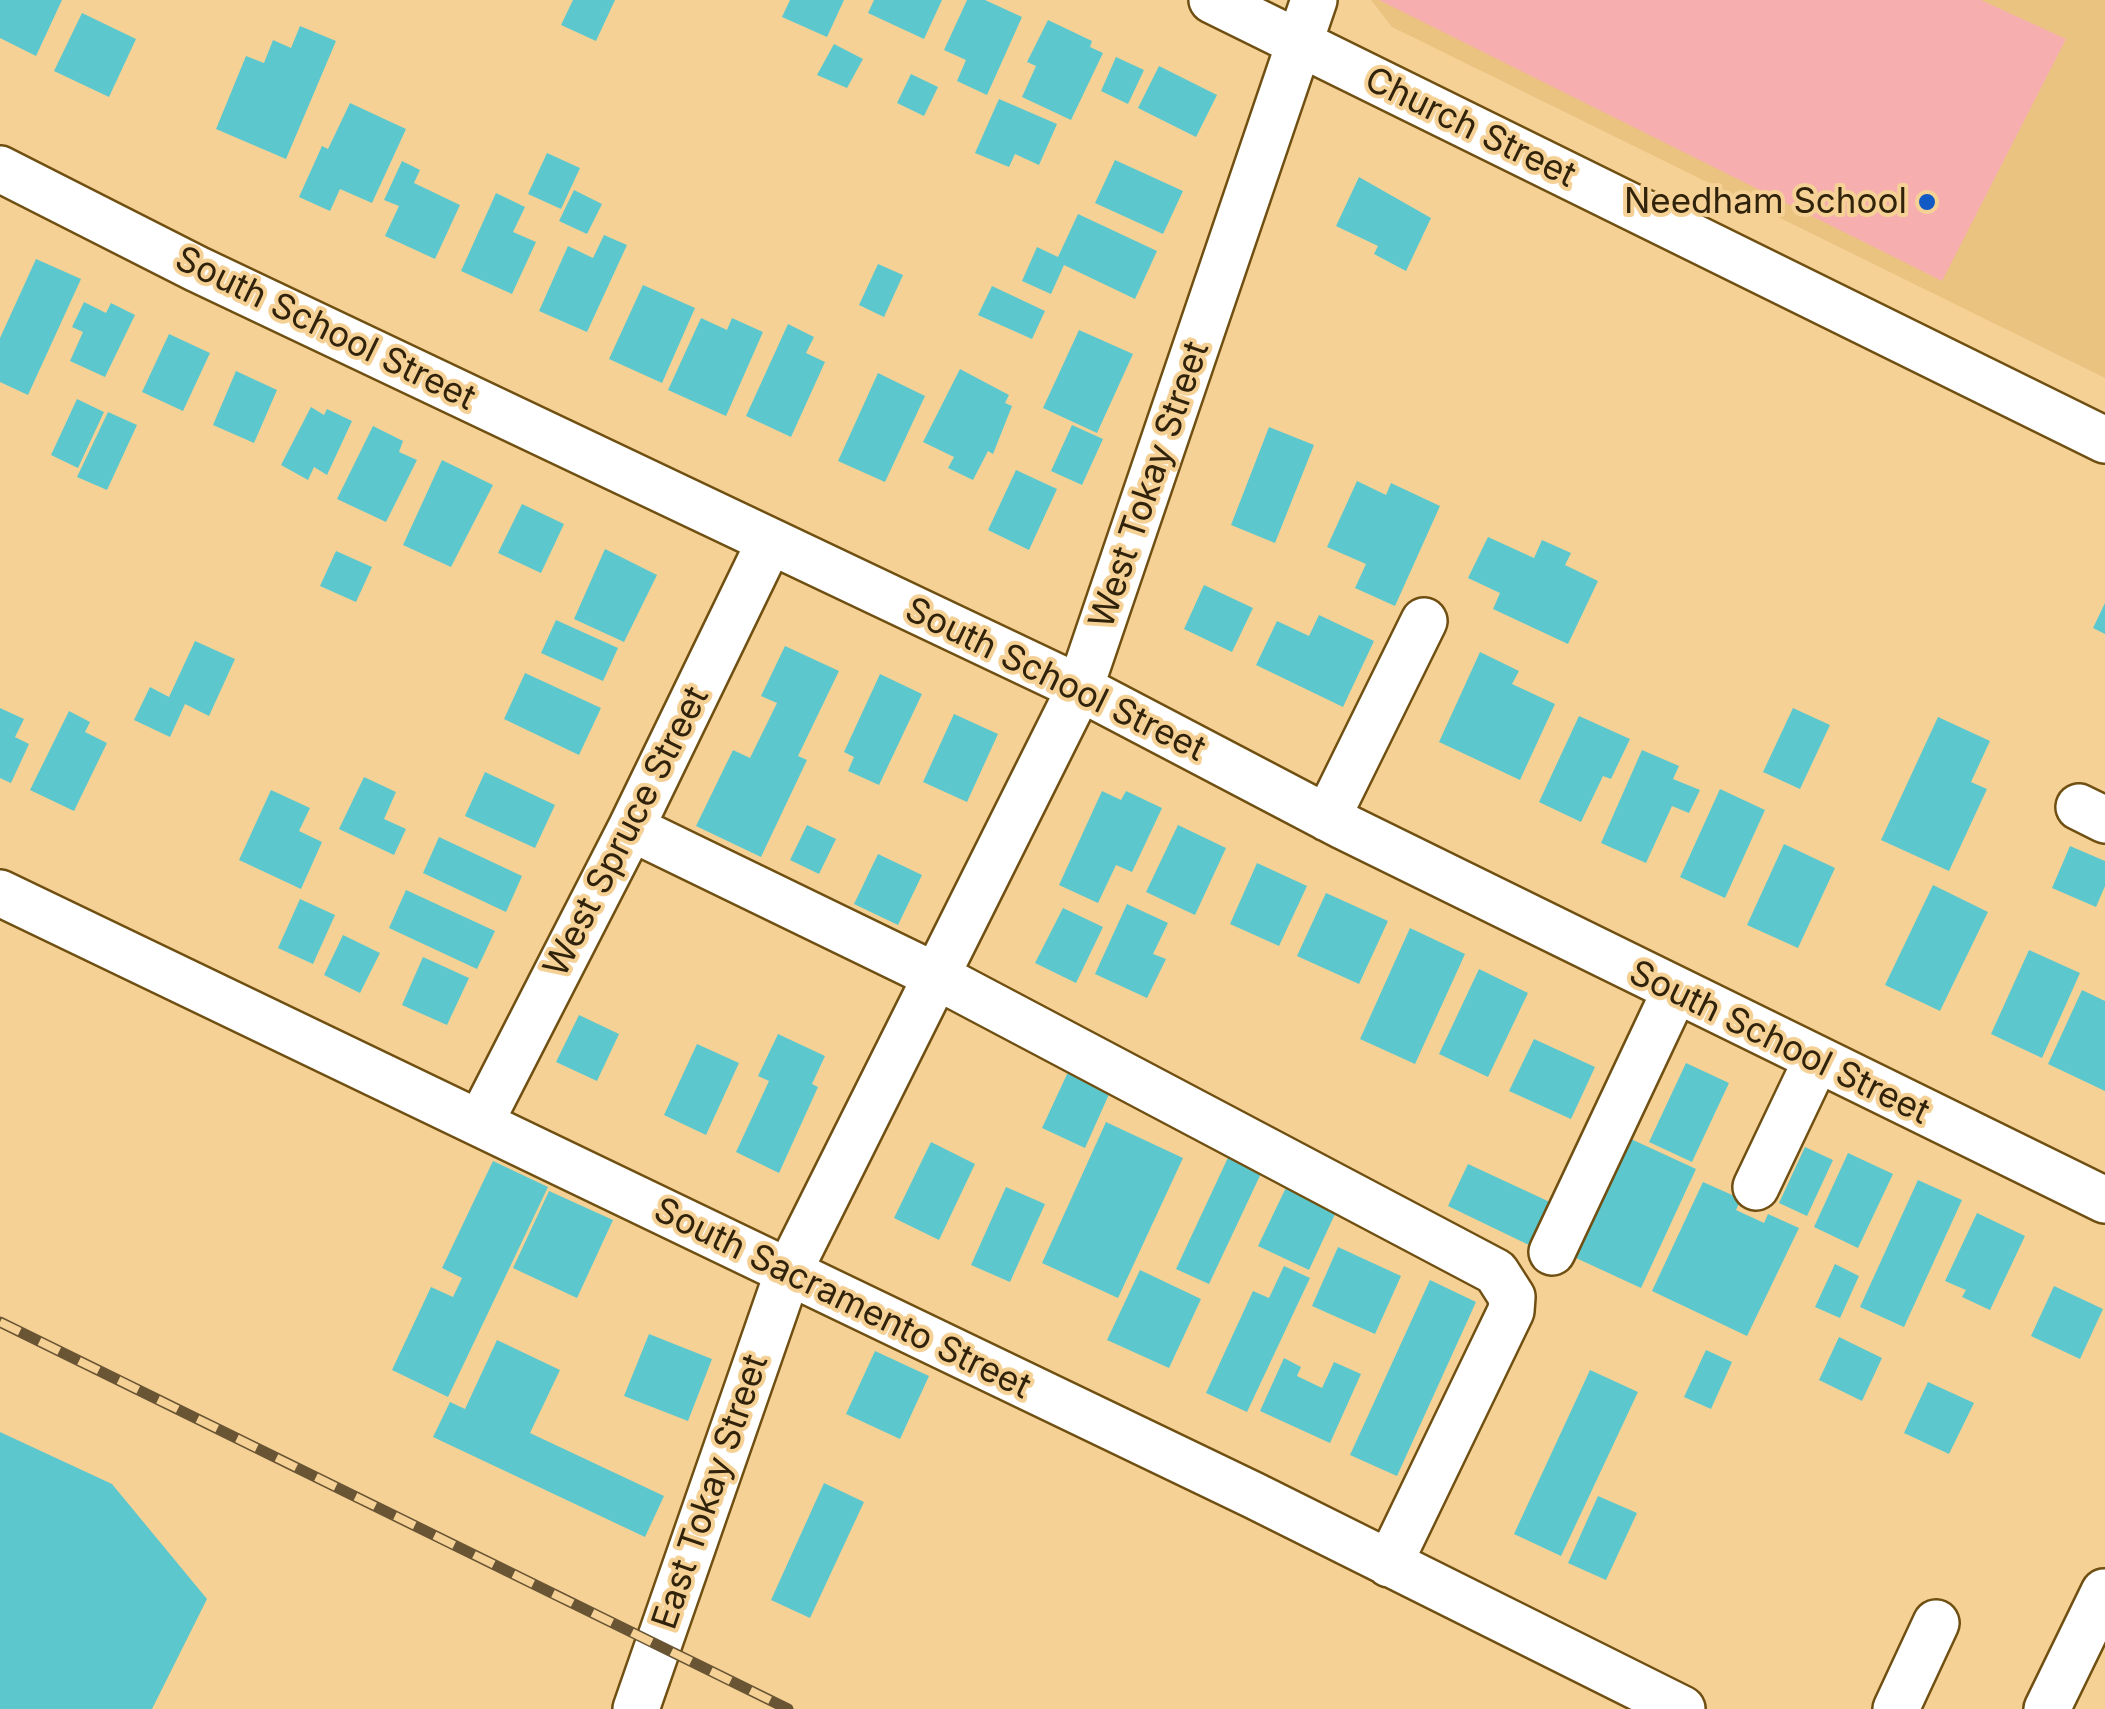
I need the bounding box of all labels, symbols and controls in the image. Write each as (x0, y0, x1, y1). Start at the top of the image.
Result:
street label: Church Street (1358, 59, 1582, 197)
place label: Needham School (1624, 181, 1907, 223)
marker: Needham School (1916, 191, 1938, 213)
street label: South School Street (168, 238, 482, 420)
street label: West Tokay Street (1081, 336, 1219, 634)
street label: South School Street (898, 589, 1212, 771)
street label: West Spruce Street (536, 680, 718, 984)
street label: South School Street (1622, 952, 1936, 1134)
street label: South Sacramento Street (647, 1189, 1037, 1409)
street label: East Tokay Street (644, 1349, 778, 1635)

